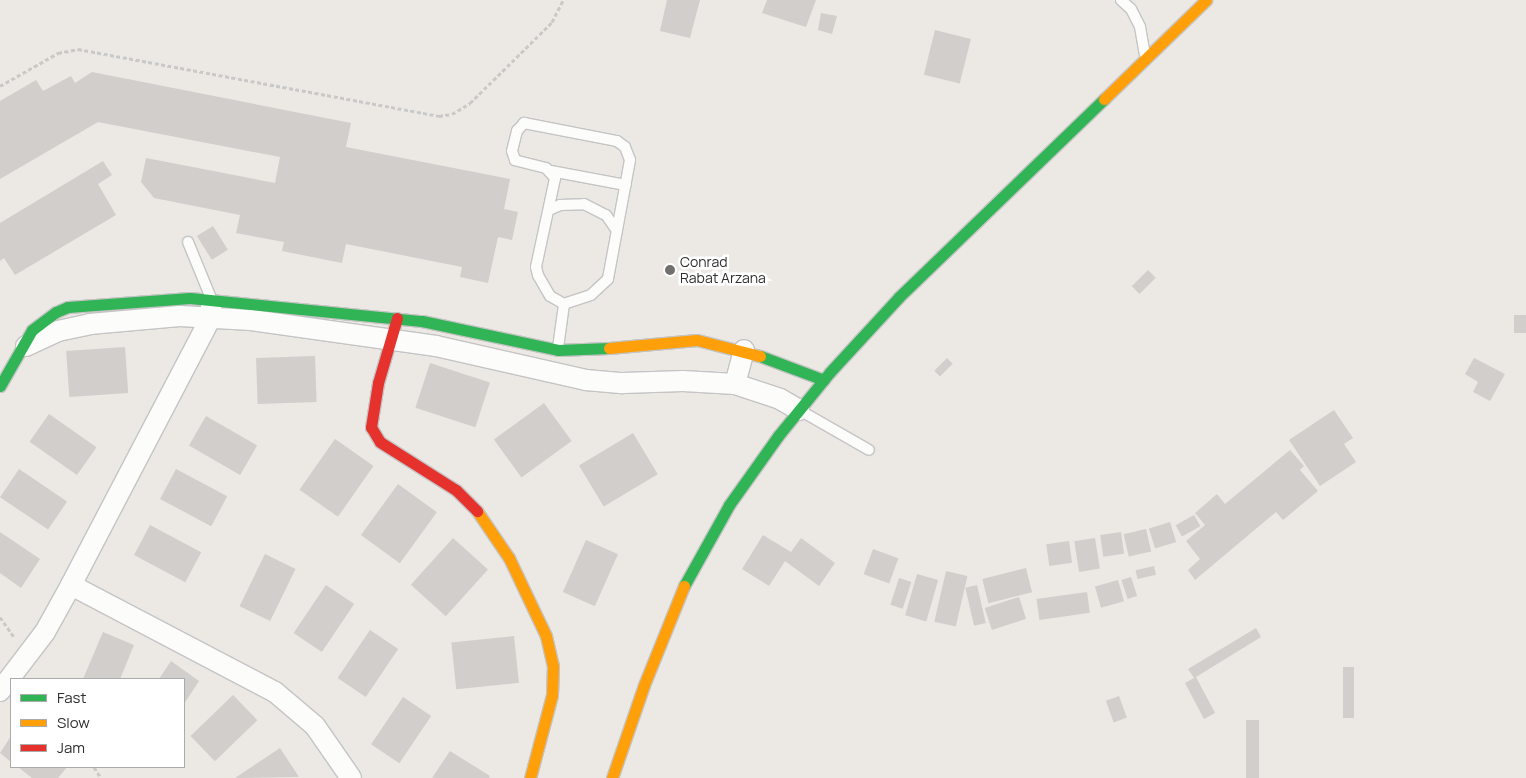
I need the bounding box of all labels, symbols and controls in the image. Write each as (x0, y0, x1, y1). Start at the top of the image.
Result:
place label: Conrad Rabat Arzana (680, 254, 766, 286)
marker: Conrad Rabat Arzana (664, 264, 676, 276)
legend (10, 678, 185, 768)
text: Fast (57, 687, 86, 708)
text: Slow (57, 712, 90, 733)
text: Jam (57, 737, 85, 758)

